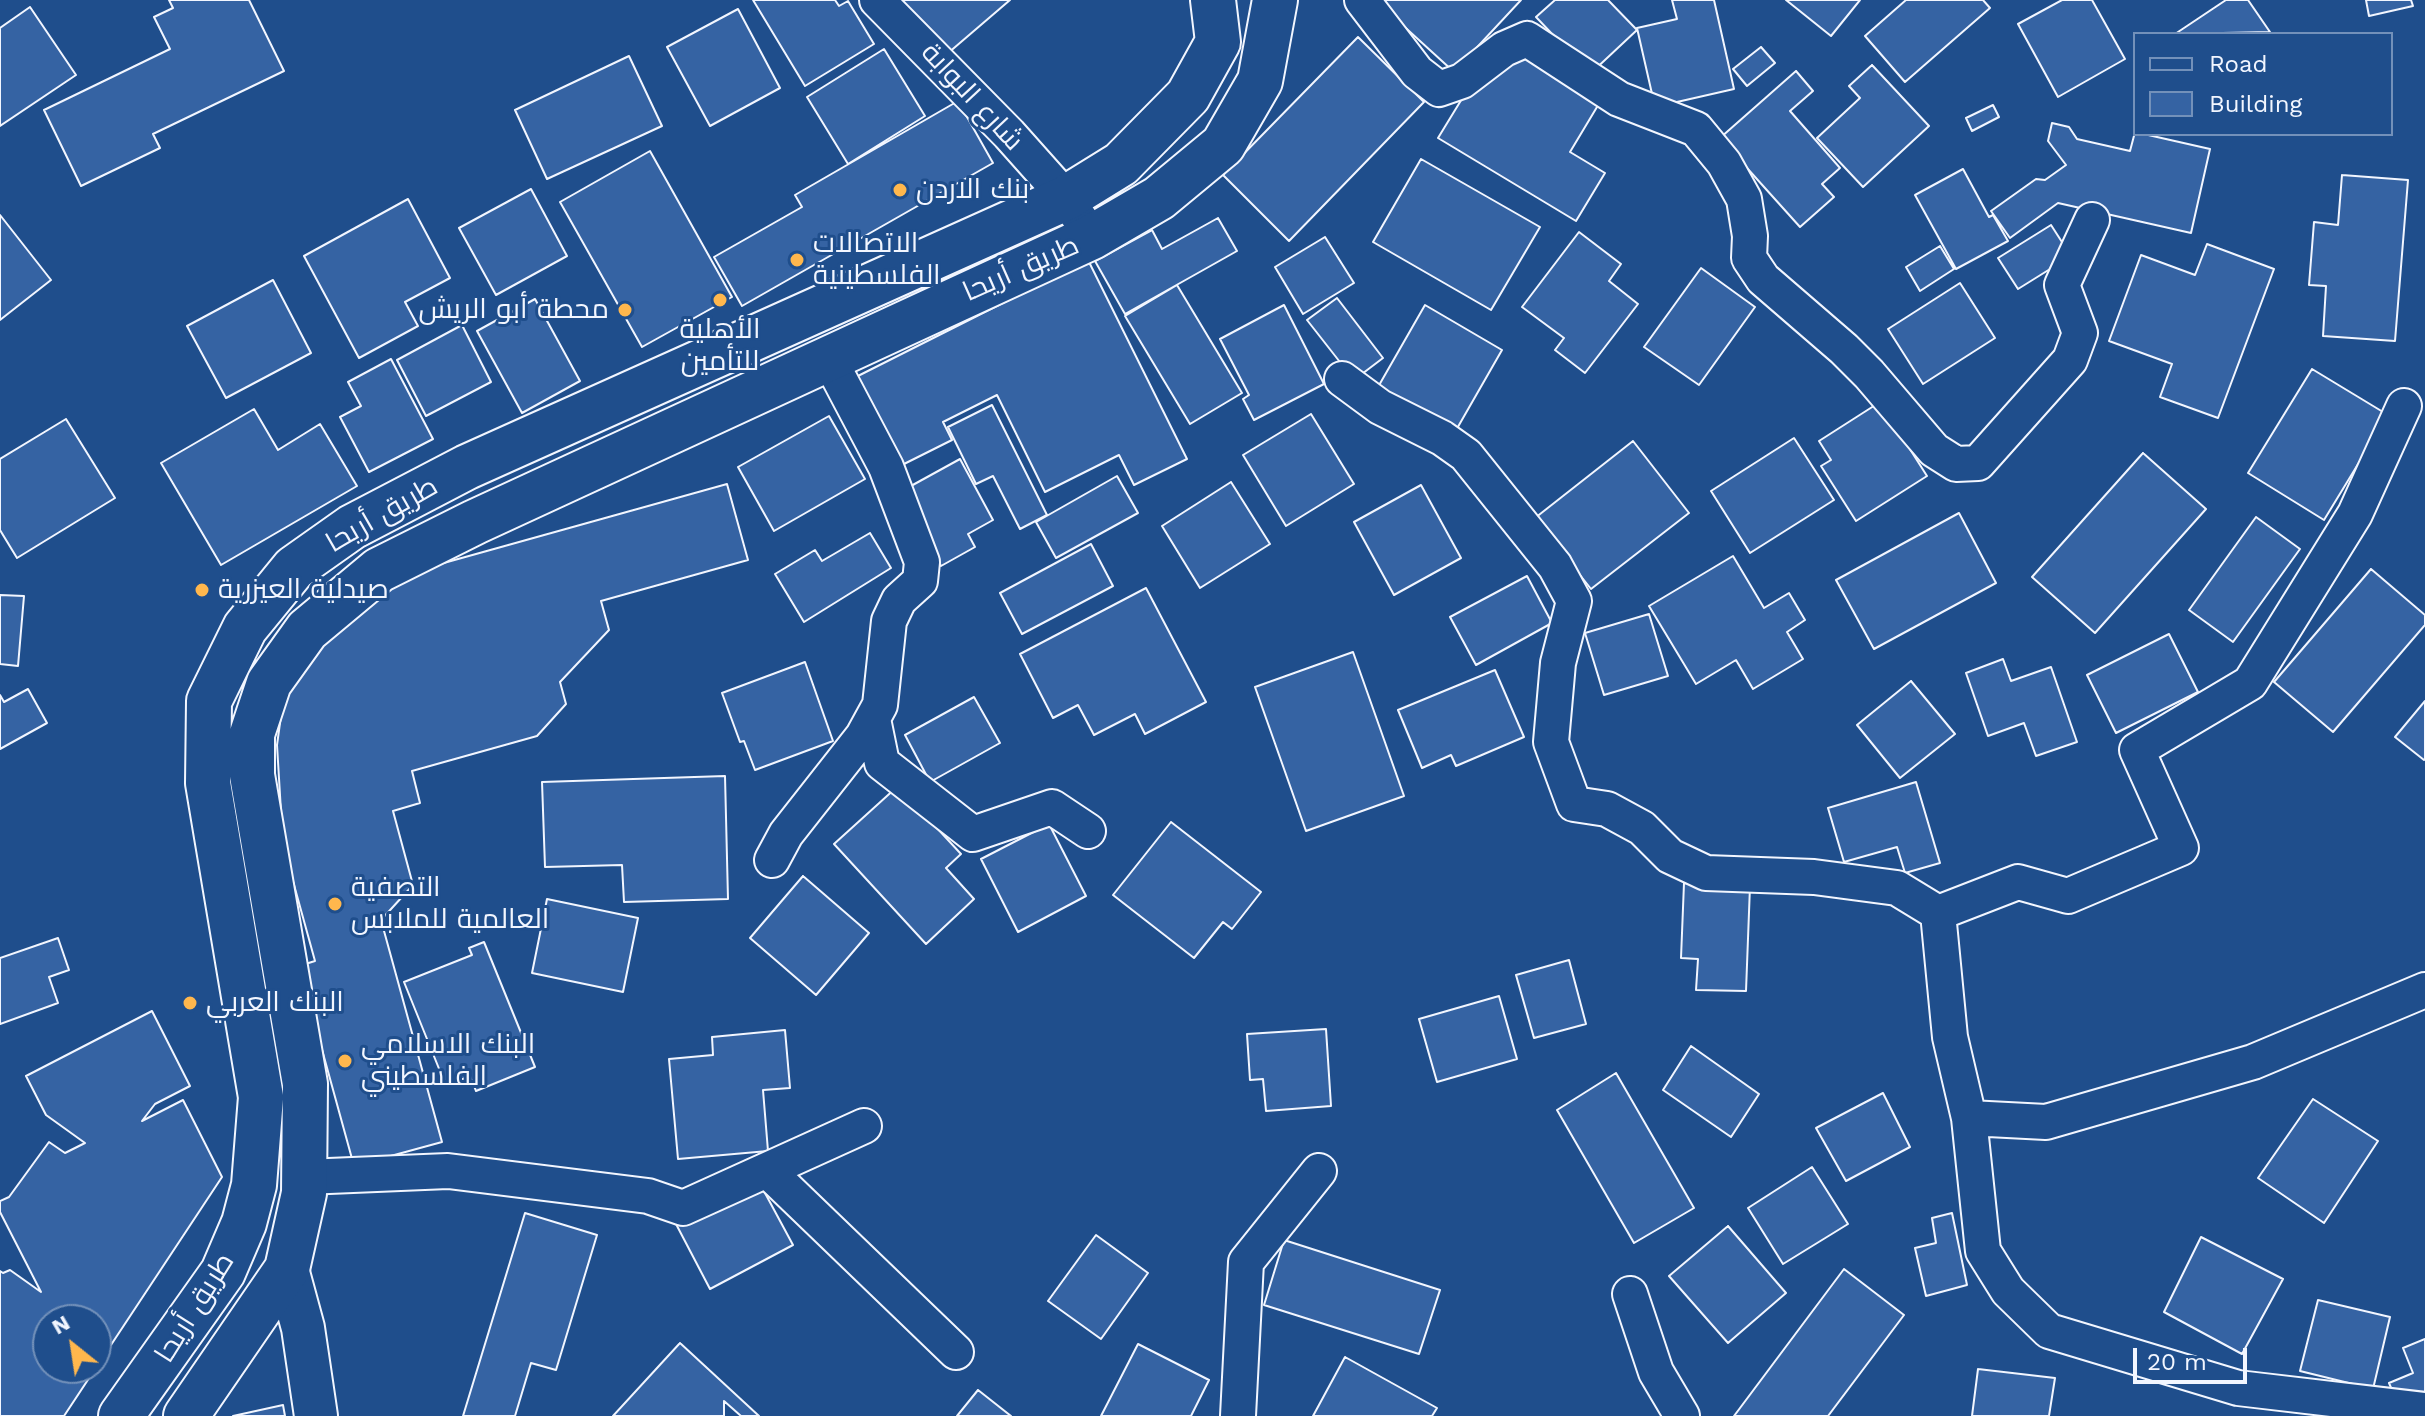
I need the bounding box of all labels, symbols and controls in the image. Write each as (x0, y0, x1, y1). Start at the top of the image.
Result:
legend (2133, 32, 2393, 136)
street label: شارع البوابة (914, 36, 1030, 158)
text: Road (2209, 50, 2268, 78)
text: Building (2209, 90, 2302, 118)
place label: بنك الاردن (916, 173, 1029, 207)
marker: بنك الاردن (891, 181, 909, 199)
place label: الاتصالات الفلسطينية (813, 227, 941, 293)
street label: طريق أريحا (958, 229, 1084, 309)
marker: الاتصالات الفلسطينية (788, 251, 806, 269)
marker: الأهلية للتأمين (711, 291, 729, 309)
place label: محطة أبو الريش (418, 293, 609, 327)
marker: محطة أبو الريش (616, 301, 634, 319)
place label: الأهلية للتأمين (680, 313, 760, 379)
street label: طريق أريحا (320, 470, 444, 560)
place label: صيدلية العيزرية (218, 573, 389, 607)
marker: صيدلية العيزرية (193, 581, 211, 599)
place label: التصفية العالمية للملابس (351, 871, 549, 937)
marker: التصفية العالمية للملابس (326, 895, 344, 913)
place label: البنك العربي (206, 986, 344, 1020)
marker: البنك العربي (181, 994, 199, 1012)
place label: البنك الاسلامي الفلسطيني (361, 1028, 535, 1094)
marker: البنك الاسلامي الفلسطيني (336, 1052, 354, 1070)
street label: طريق أريحا (148, 1247, 242, 1369)
north arrow (32, 1304, 112, 1384)
text: N (47, 1310, 74, 1339)
scale bar (2137, 1332, 2251, 1382)
text: 20 m (2147, 1348, 2207, 1376)

